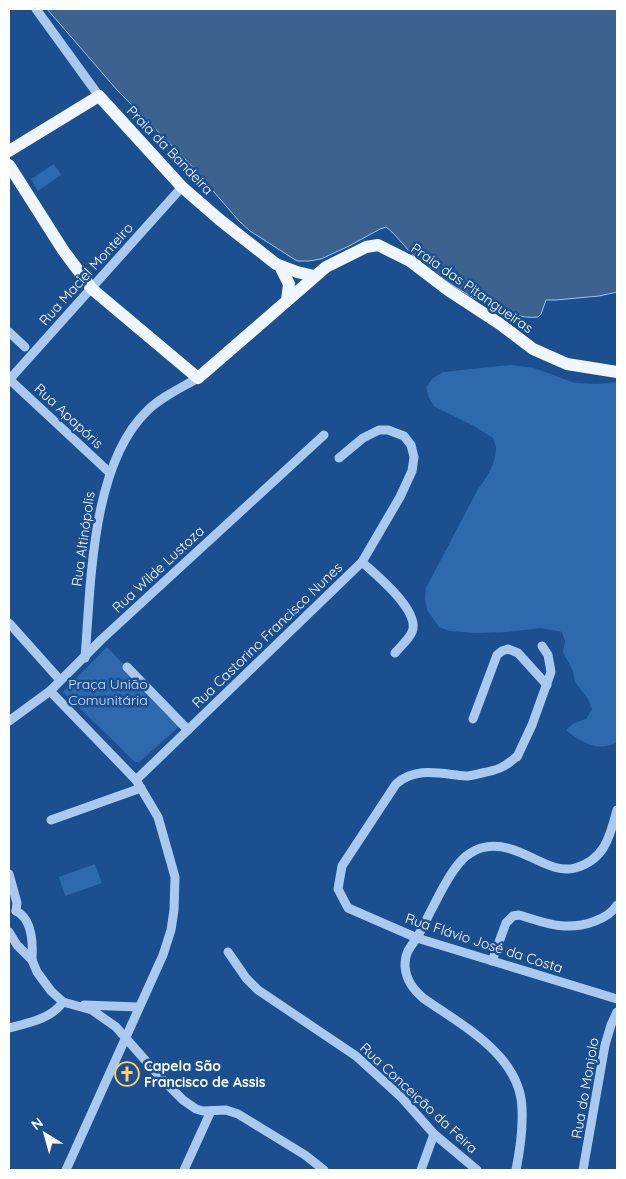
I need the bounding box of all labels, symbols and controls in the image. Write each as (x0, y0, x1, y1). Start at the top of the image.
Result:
street label: Praia da Bandeira (123, 102, 217, 198)
street label: Rua Maciel Monteiro (35, 219, 137, 329)
street label: Praia das Pitangueiras (407, 239, 537, 337)
street label: Rua Apapóris (31, 380, 107, 452)
street label: Rua Altinópolis (67, 490, 99, 588)
street label: Rua Wilde Lustoza (108, 522, 208, 616)
street label: Rua Castorino Francisco Nunes (188, 558, 346, 712)
park label: Praça União Comunitária (68, 675, 148, 709)
street label: Rua Flávio José da Costa (403, 909, 565, 977)
street label: Rua do Monjolo (567, 1036, 603, 1140)
street label: Rua Conceição da Feira (356, 1039, 482, 1157)
place label: Capela São Francisco de Assis (144, 1057, 266, 1091)
church icon: Capela São Francisco de Assis (114, 1061, 140, 1087)
north arrow (20, 1109, 70, 1159)
text: N (28, 1113, 47, 1134)

